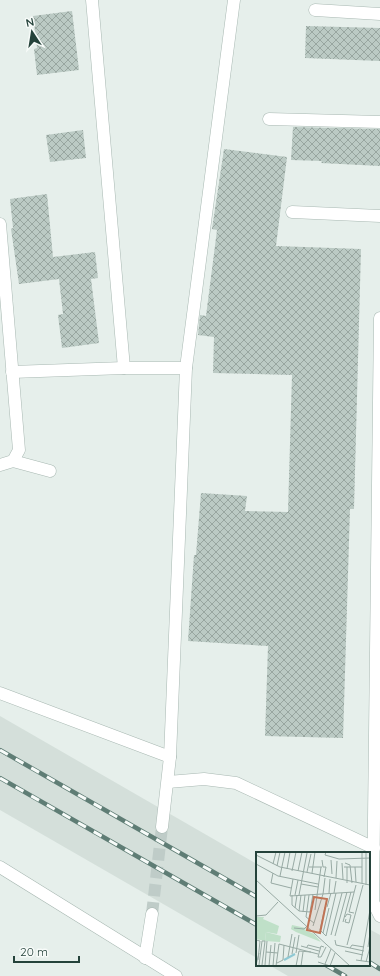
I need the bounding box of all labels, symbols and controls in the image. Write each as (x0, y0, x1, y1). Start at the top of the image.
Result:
north arrow (12, 12, 52, 52)
text: N (25, 15, 35, 30)
inset map (256, 852, 370, 966)
scale bar (14, 938, 79, 964)
text: 20 m (20, 944, 48, 959)

